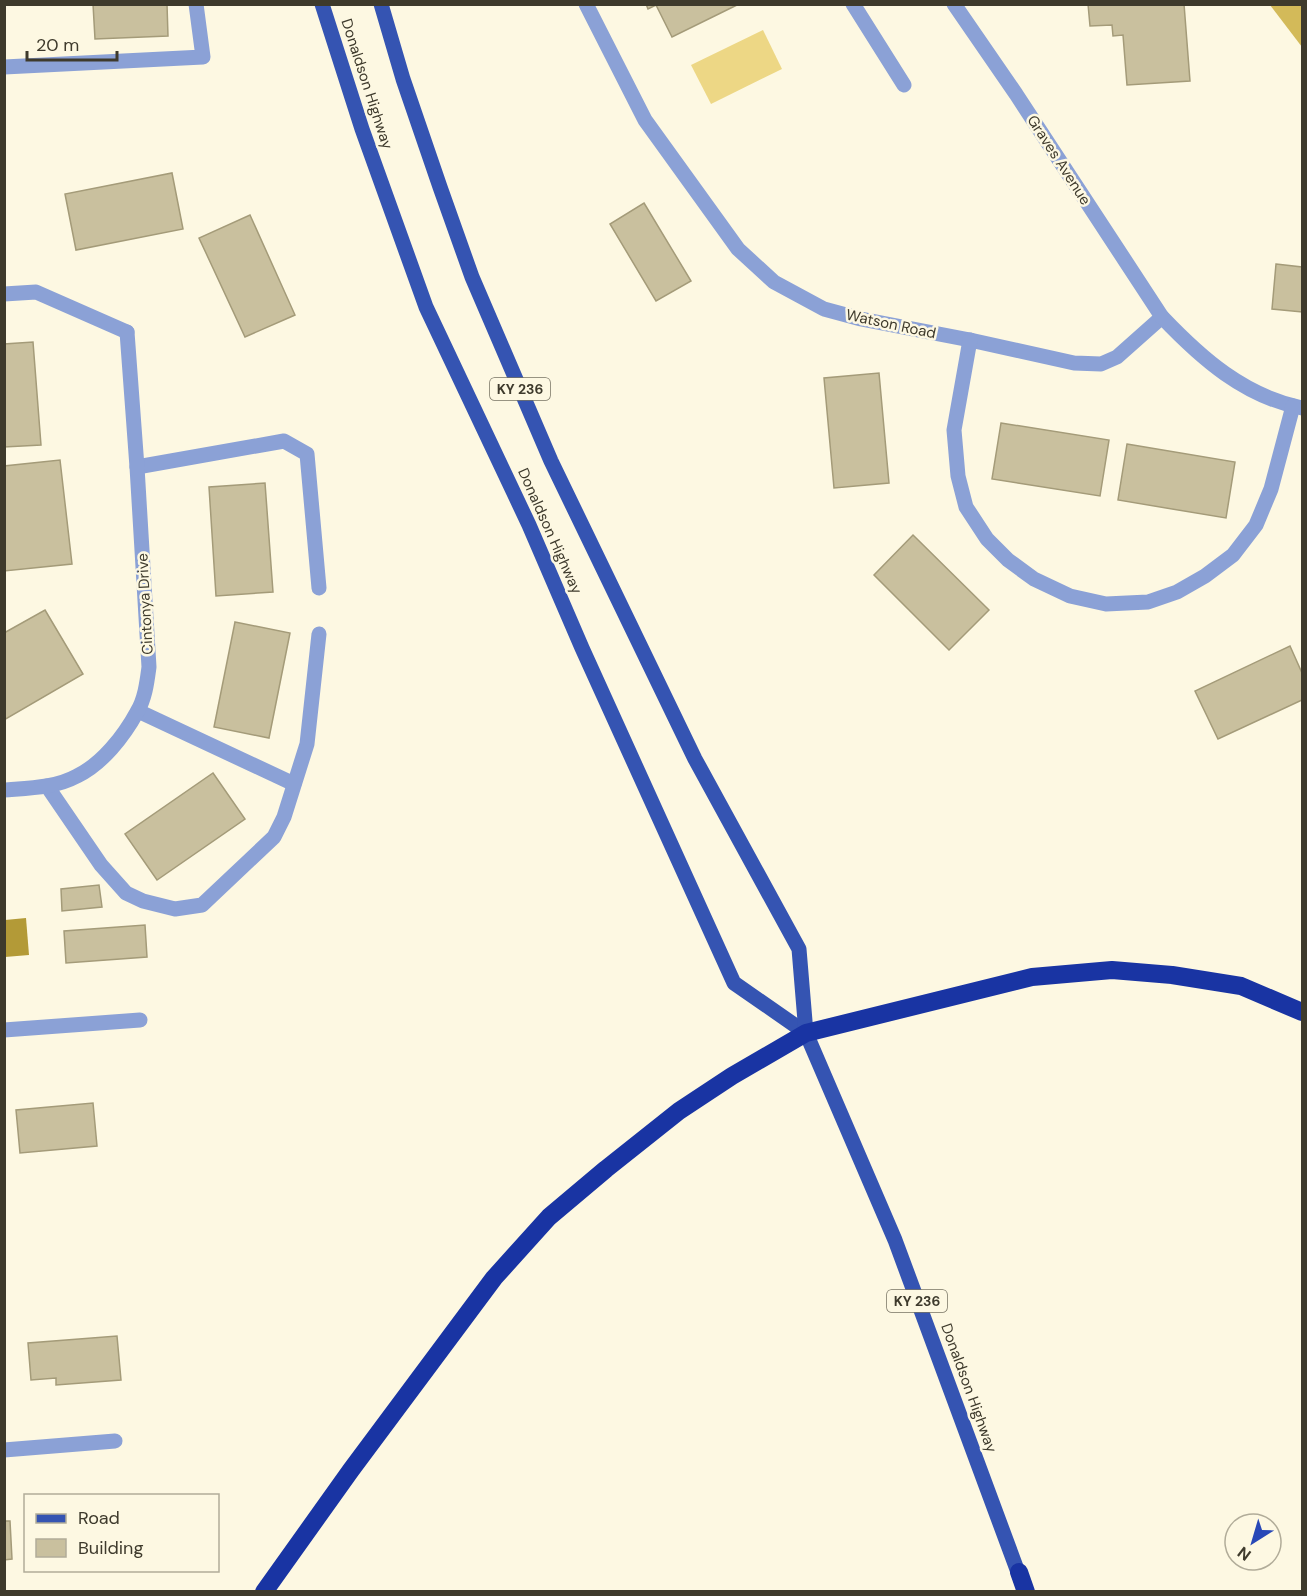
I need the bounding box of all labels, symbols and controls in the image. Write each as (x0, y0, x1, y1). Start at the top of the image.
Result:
street label: Donaldson Highway (336, 16, 398, 152)
scale bar (27, 24, 117, 62)
text: 20 m (36, 33, 79, 57)
street label: Graves Avenue (1022, 111, 1096, 209)
street label: Watson Road (844, 305, 938, 343)
road number: KY 236 (490, 378, 550, 400)
street label: Donaldson Highway (513, 465, 587, 598)
street label: Cintonya Drive (132, 553, 158, 655)
road number: KY 236 (887, 1290, 947, 1312)
street label: Donaldson Highway (936, 1321, 1002, 1456)
legend (24, 1494, 219, 1572)
text: Road (78, 1506, 120, 1530)
north arrow (1223, 1512, 1283, 1572)
text: Building (78, 1536, 143, 1560)
text: N (1233, 1542, 1255, 1565)

